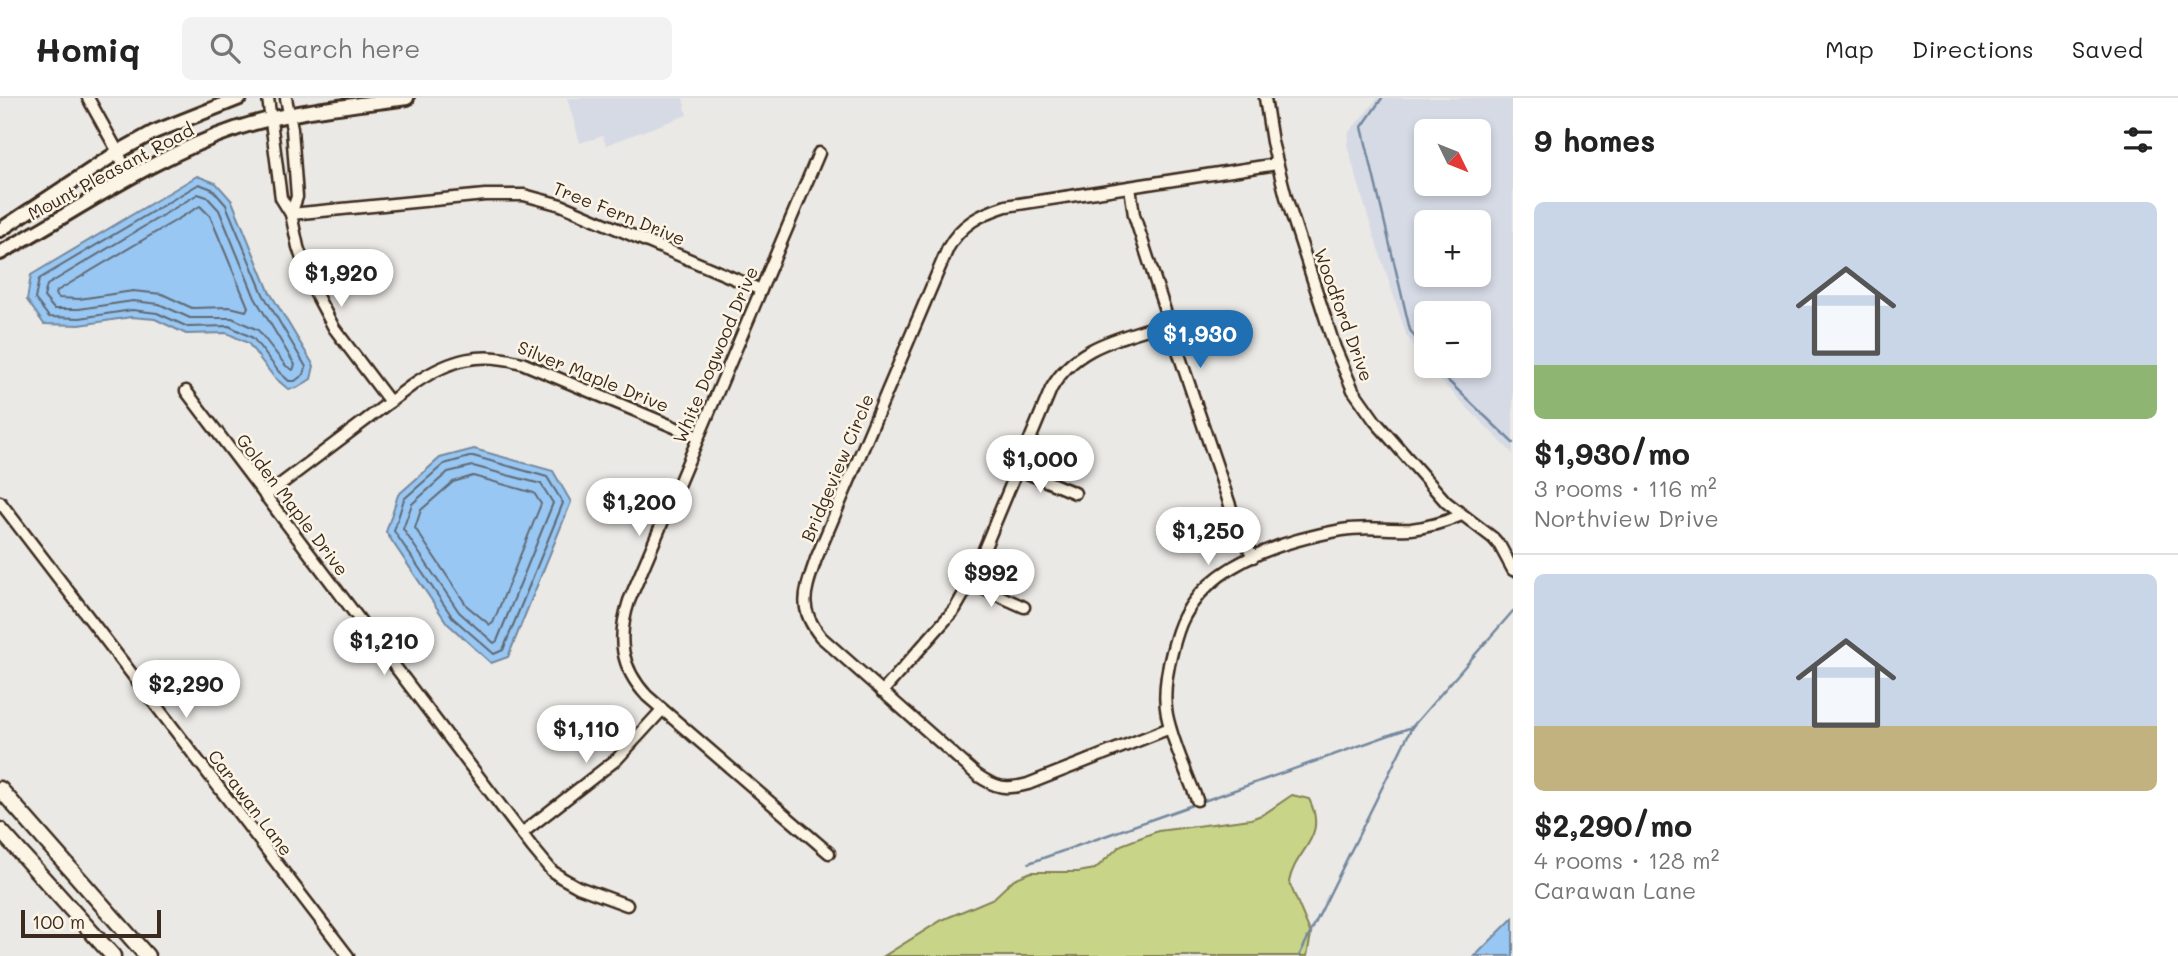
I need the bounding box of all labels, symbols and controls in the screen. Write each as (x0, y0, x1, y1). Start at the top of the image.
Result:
search box (182, 17, 672, 80)
text: Homiq (35, 27, 140, 70)
icon: search (206, 29, 244, 67)
text: Search here (262, 31, 420, 65)
text: Map (1825, 33, 1874, 64)
text: Directions (1912, 33, 2034, 64)
text: Saved (2072, 33, 2143, 64)
street label: Mount Pleasant Road (23, 117, 198, 225)
north arrow (1414, 119, 1491, 196)
map controls (1414, 119, 1491, 378)
text: 9 homes (1534, 120, 1655, 160)
icon: filters (2119, 121, 2157, 159)
street label: Tree Fern Drive (550, 176, 689, 251)
button: + (1414, 210, 1491, 287)
street label: Woodford Drive (1309, 245, 1379, 385)
icon: home (1783, 248, 1909, 374)
pin: $1,920 (284, 250, 398, 309)
text: $1,920 (305, 257, 377, 287)
street label: White Dogwood Drive (667, 263, 763, 447)
button: − (1414, 301, 1491, 378)
pin: $1,930 (1143, 310, 1257, 370)
text: $1,930 (1163, 318, 1237, 348)
street label: Silver Maple Drive (514, 335, 673, 417)
street label: Bridgeview Circle (795, 390, 879, 545)
street label: Golden Maple Drive (231, 428, 354, 580)
text: $1,930/mo (1534, 433, 1690, 473)
pin: $1,000 (983, 436, 1097, 495)
text: $1,000 (1002, 443, 1078, 473)
text: 3 rooms · 116 m² (1534, 473, 1717, 503)
pin: $1,200 (582, 478, 696, 538)
text: $1,200 (602, 486, 676, 516)
text: Northview Drive (1534, 503, 1719, 533)
pin: $1,250 (1151, 508, 1265, 567)
text: $1,250 (1172, 515, 1244, 545)
pin: $992 (950, 550, 1032, 609)
text: $992 (964, 557, 1018, 587)
pin: $1,210 (327, 618, 441, 677)
icon: home (1783, 620, 1909, 746)
text: $1,210 (349, 625, 419, 655)
pin: $2,290 (129, 660, 243, 720)
text: $2,290 (148, 668, 224, 698)
pin: $1,110 (529, 706, 643, 765)
text: $1,110 (553, 713, 619, 743)
street label: Carawan Lane (203, 744, 299, 860)
text: $2,290/mo (1534, 805, 1692, 845)
text: 4 rooms · 128 m² (1534, 845, 1719, 875)
text: Carawan Lane (1534, 875, 1696, 905)
scale bar (21, 907, 161, 939)
text: 100 m (32, 909, 85, 934)

